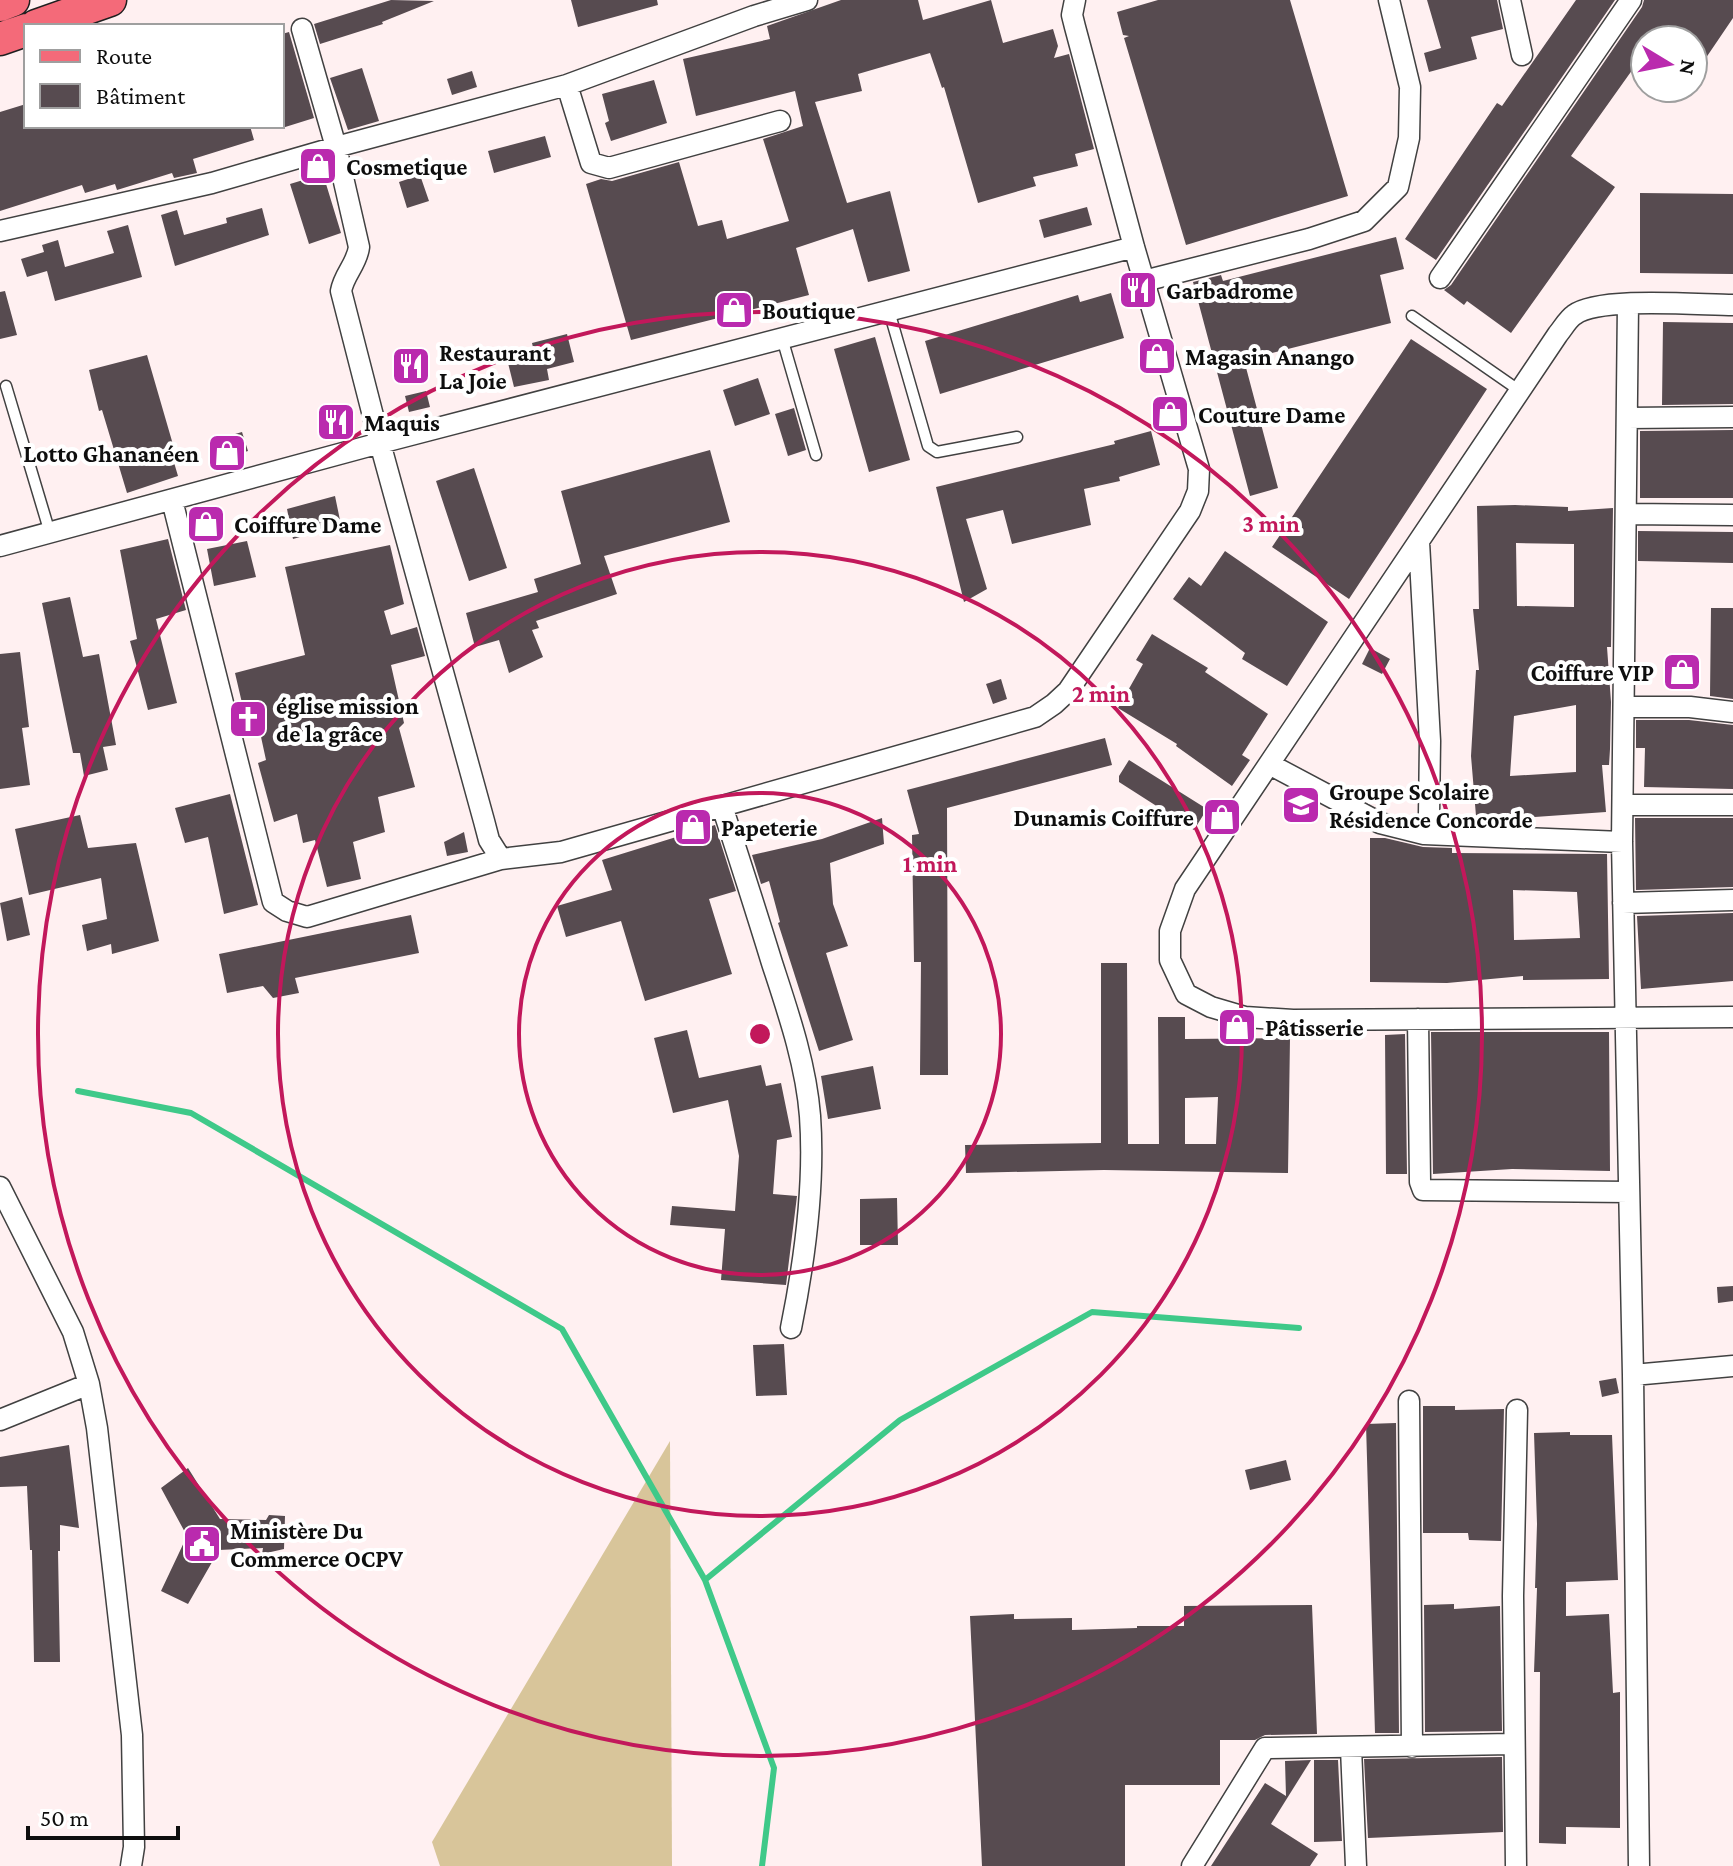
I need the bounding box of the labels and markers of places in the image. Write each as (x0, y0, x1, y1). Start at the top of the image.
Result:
shop icon: Cosmetique (297, 145, 339, 187)
place label: Cosmetique (346, 153, 467, 180)
restaurant icon: Garbadrome (1117, 269, 1159, 311)
place label: Garbadrome (1166, 277, 1293, 304)
shop icon: Boutique (713, 289, 755, 331)
place label: Boutique (762, 297, 855, 324)
shop icon: Magasin Anango (1136, 335, 1178, 377)
place label: Restaurant La Joie (439, 339, 552, 394)
place label: Magasin Anango (1185, 343, 1354, 370)
restaurant icon: Restaurant La Joie (390, 345, 432, 387)
shop icon: Couture Dame (1149, 393, 1191, 435)
restaurant icon: Maquis (315, 401, 357, 443)
place label: Couture Dame (1198, 401, 1345, 428)
place label: Maquis (364, 409, 440, 436)
shop icon: Lotto Ghananéen (206, 432, 248, 474)
place label: Lotto Ghananéen (23, 440, 199, 467)
shop icon: Coiffure Dame (185, 503, 227, 545)
place label: Coiffure Dame (234, 511, 381, 538)
shop icon: Coiffure VIP (1661, 651, 1703, 693)
place label: Coiffure VIP (1531, 659, 1654, 686)
place label: église mission de la grâce (276, 692, 419, 747)
church icon: église mission de la grâce (227, 698, 269, 740)
place label: Groupe Scolaire Résidence Concorde (1329, 778, 1533, 833)
school or university icon: Groupe Scolaire Résidence Concorde (1280, 784, 1322, 826)
shop icon: Dunamis Coiffure (1201, 796, 1243, 838)
place label: Dunamis Coiffure (1014, 804, 1194, 831)
shop icon: Papeterie (672, 806, 714, 848)
place label: Papeterie (721, 814, 817, 841)
shop icon: Pâtisserie (1216, 1006, 1258, 1048)
place label: Pâtisserie (1265, 1014, 1364, 1041)
centre of rings (746, 1020, 774, 1048)
place label: Ministère Du Commerce OCPV (230, 1517, 403, 1572)
public building icon: Ministère Du Commerce OCPV (181, 1523, 223, 1565)

